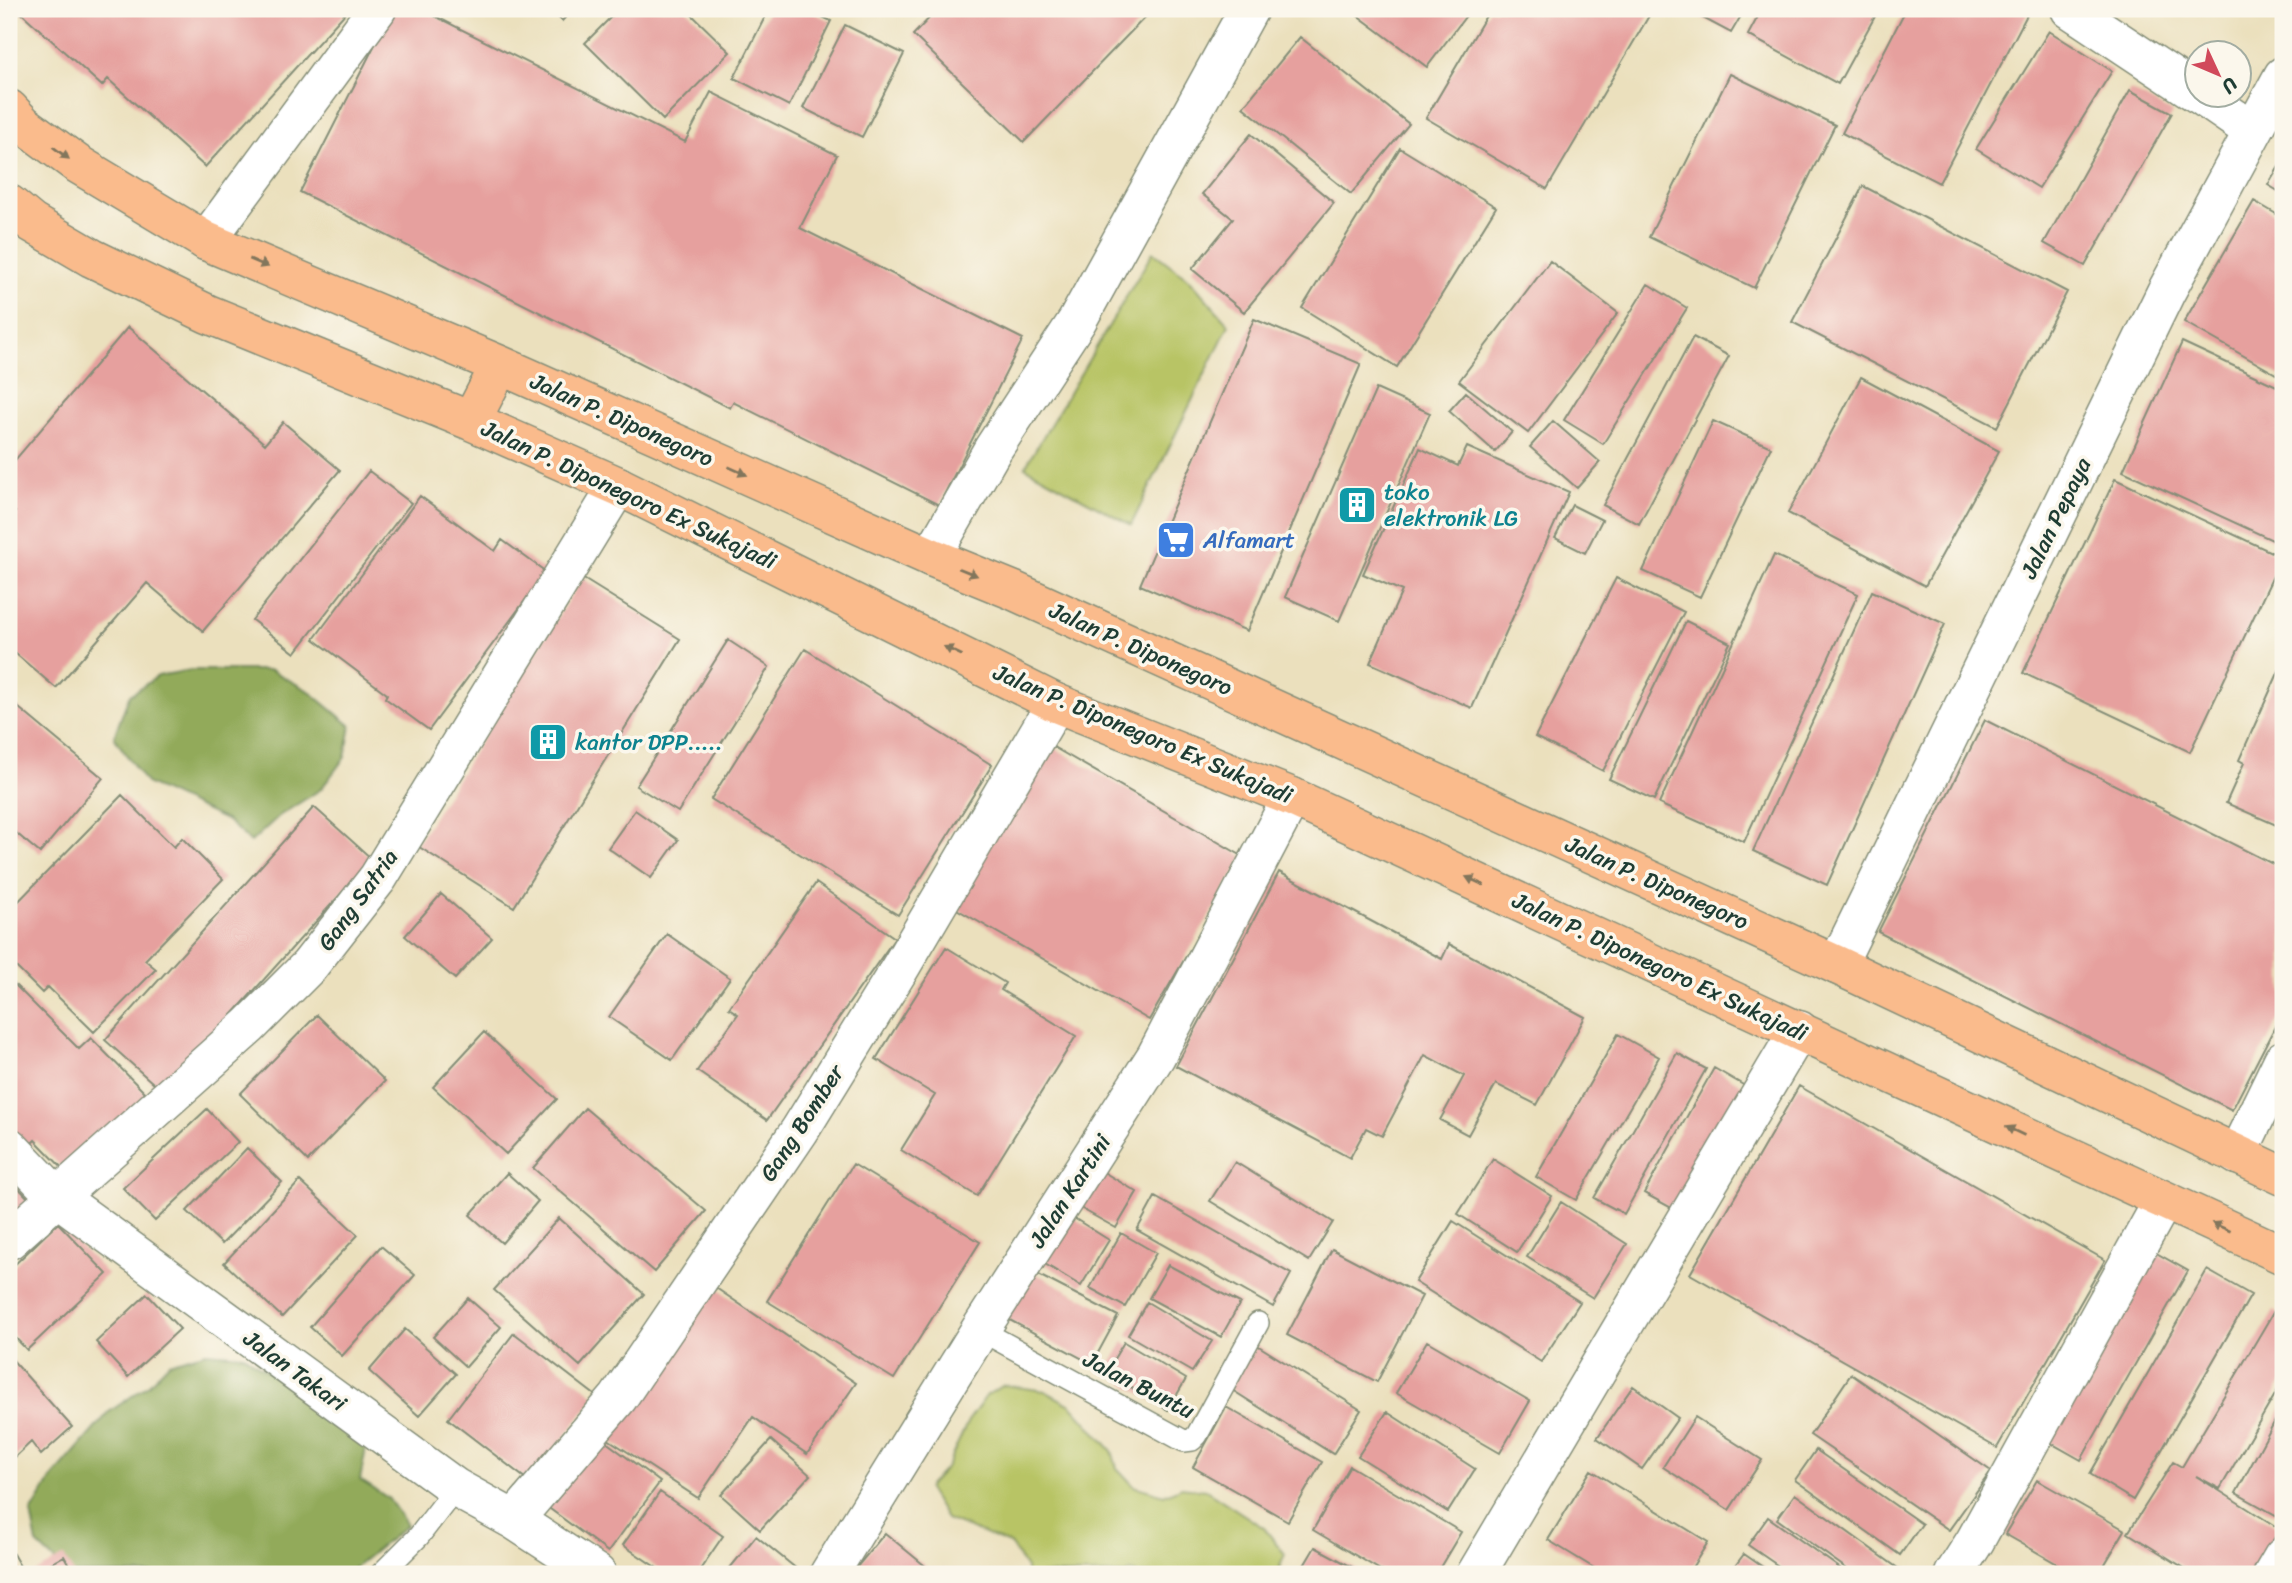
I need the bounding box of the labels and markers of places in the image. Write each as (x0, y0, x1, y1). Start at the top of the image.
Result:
place label: toko elektronik LG (1384, 472, 1518, 539)
building icon: toko elektronik LG (1336, 484, 1378, 526)
supermarket icon: Alfamart (1155, 519, 1197, 561)
place label: Alfamart (1202, 520, 1295, 561)
building icon: kantor DPP..... (527, 721, 569, 763)
place label: kantor DPP..... (575, 722, 723, 763)

